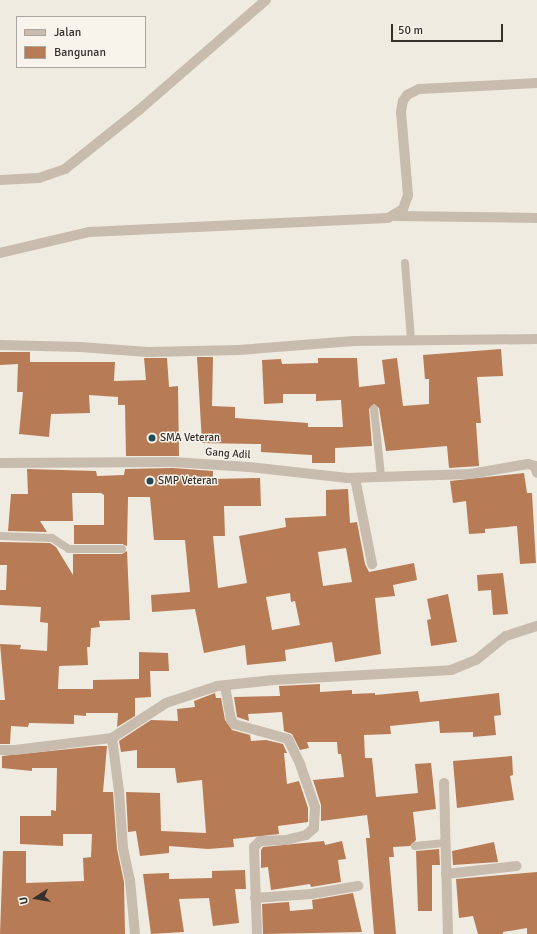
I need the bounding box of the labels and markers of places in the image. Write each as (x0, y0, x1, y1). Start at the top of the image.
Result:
place label: SMA Veteran (160, 431, 220, 445)
marker: SMA Veteran (147, 433, 157, 443)
place label: SMP Veteran (158, 474, 218, 488)
marker: SMP Veteran (145, 476, 155, 486)

